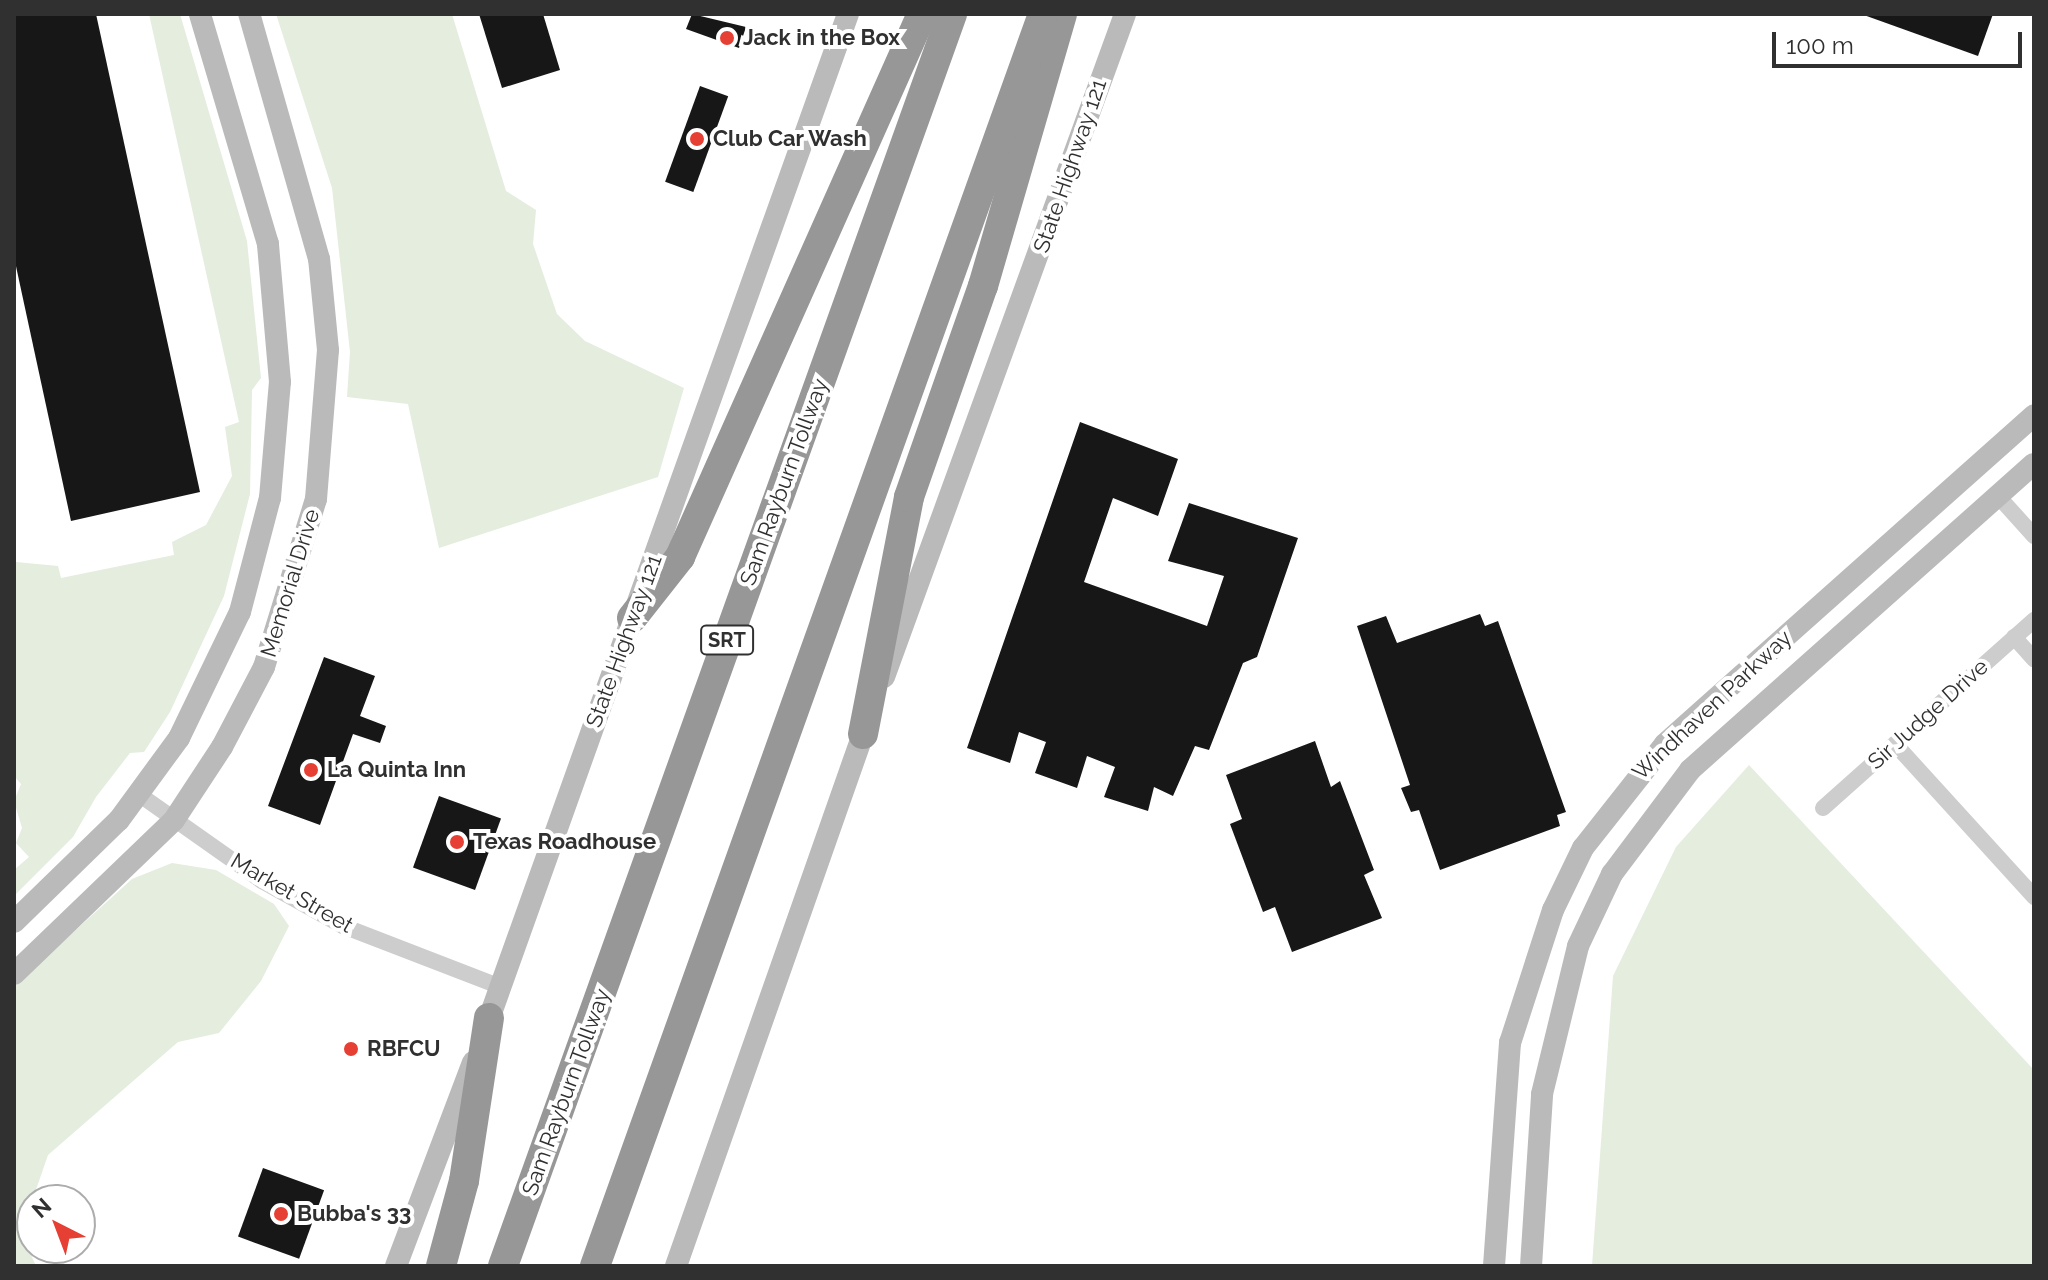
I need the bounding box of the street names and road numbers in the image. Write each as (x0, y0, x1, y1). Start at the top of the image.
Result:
street label: State Highway 121 (1028, 75, 1112, 257)
street label: Sam Rayburn Tollway (734, 375, 834, 589)
street label: Memorial Drive (255, 506, 325, 660)
street label: State Highway 121 (580, 551, 668, 731)
road number: SRT (699, 624, 755, 656)
street label: Windhaven Parkway (1627, 625, 1797, 785)
street label: Sir Judge Drive (1862, 653, 1994, 775)
street label: Market Street (226, 847, 358, 939)
street label: Sam Rayburn Tollway (516, 985, 616, 1199)

